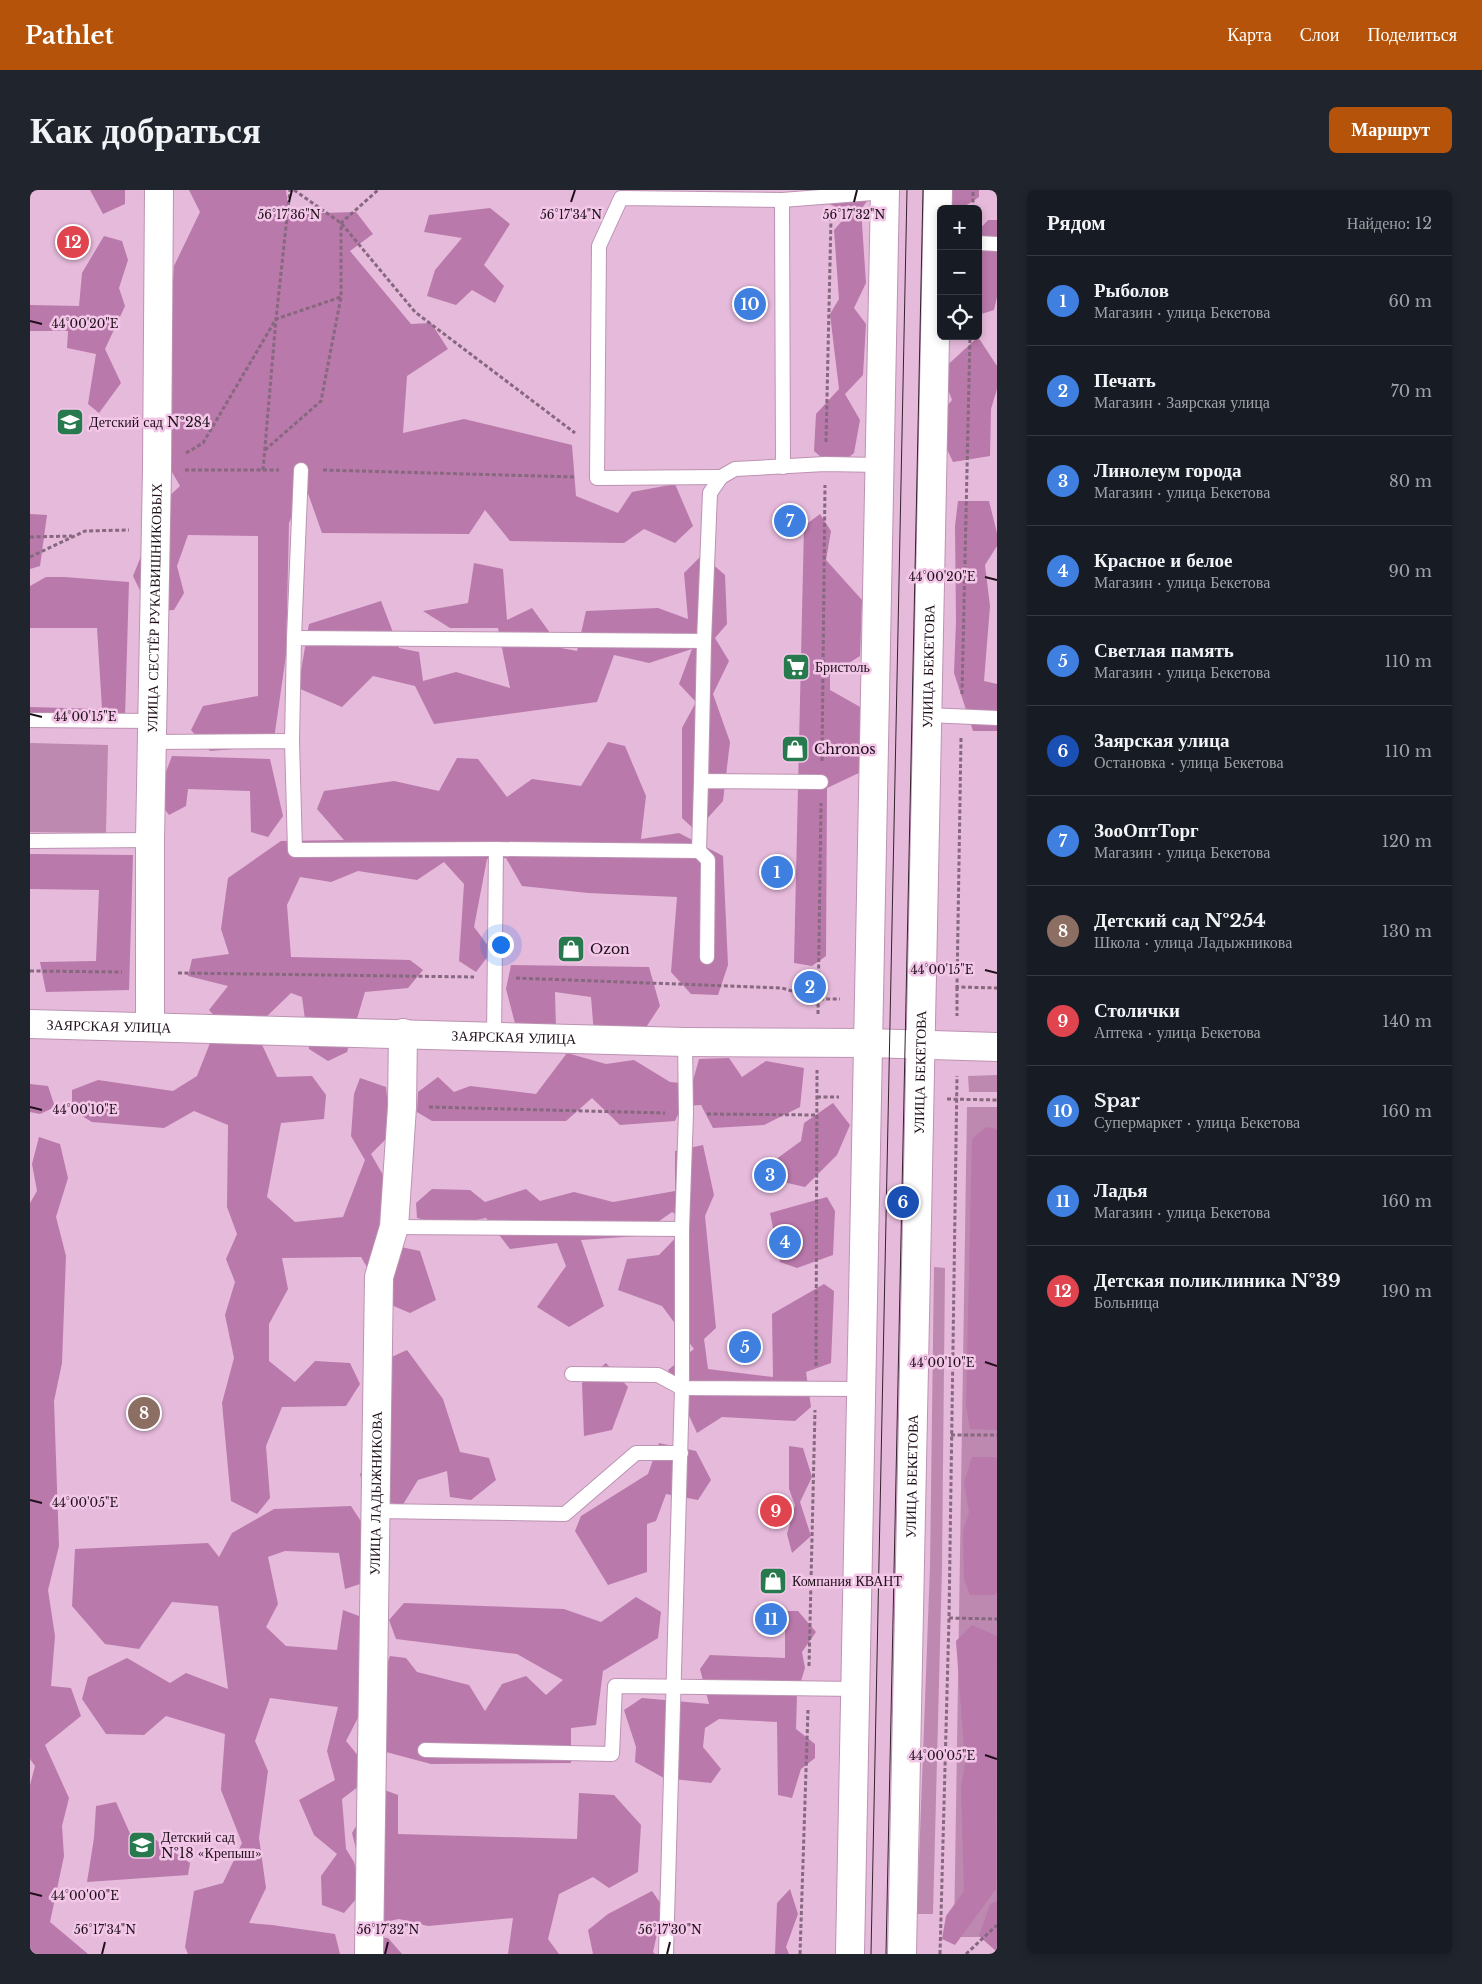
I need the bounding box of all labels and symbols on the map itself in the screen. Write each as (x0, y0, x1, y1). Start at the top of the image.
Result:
text: 56°17'36"N (258, 207, 321, 222)
text: 56°17'34"N (540, 207, 602, 222)
text: 56°17'32"N (823, 207, 886, 222)
pin: 12 (57, 223, 89, 261)
pin: 10 (734, 285, 766, 323)
text: 44°00'20"E (52, 316, 119, 331)
school or university icon: Детский сад №284 (55, 407, 85, 437)
place label: Детский сад №284 (89, 413, 210, 431)
street label: УЛИЦА СЕСТЁР РУКАВИШНИКОВЫХ (143, 483, 166, 733)
pin: 7 (774, 502, 806, 540)
text: 44°00'20"E (909, 569, 976, 584)
street label: УЛИЦА БЕКЕТОВА (918, 603, 939, 728)
supermarket icon: Бристоль (781, 652, 811, 682)
place label: Бристоль (815, 658, 870, 676)
text: 44°00'15"E (53, 709, 117, 724)
shop icon: Chronos (780, 734, 810, 764)
place label: Chronos (814, 740, 876, 758)
pin: 1 (761, 853, 793, 891)
your location (488, 932, 514, 958)
shop icon: Ozon (556, 934, 586, 964)
place label: Ozon (590, 940, 630, 958)
text: 44°00'15"E (910, 962, 974, 977)
pin: 2 (794, 968, 826, 1006)
street label: УЛИЦА БЕКЕТОВА (910, 1009, 930, 1134)
street label: ЗАЯРСКАЯ УЛИЦА (46, 1015, 172, 1037)
street label: ЗАЯРСКАЯ УЛИЦА (451, 1027, 577, 1048)
text: 44°00'10"E (53, 1102, 118, 1117)
pin: 3 (754, 1156, 786, 1194)
pin: 6 (887, 1183, 919, 1221)
pin: 4 (769, 1223, 801, 1261)
pin: 5 (729, 1328, 761, 1366)
text: 44°00'10"E (910, 1355, 975, 1370)
pin: 8 (128, 1394, 160, 1432)
street label: УЛИЦА ЛАДЫЖНИКОВА (366, 1410, 386, 1575)
street label: УЛИЦА БЕКЕТОВА (901, 1413, 922, 1538)
pin: 9 (760, 1492, 792, 1530)
text: 44°00'05"E (52, 1495, 118, 1510)
shop icon: Компания КВАНТ (758, 1566, 788, 1596)
place label: Компания КВАНТ (792, 1572, 902, 1590)
pin: 11 (755, 1600, 787, 1638)
text: 44°00'05"E (909, 1748, 975, 1763)
place label: Детский сад №18 «Крепыш» (161, 1828, 262, 1862)
school or university icon: Детский сад №18 «Крепыш» (127, 1830, 157, 1860)
text: 44°00'00"E (51, 1888, 119, 1903)
text: 56°17'34"N (74, 1922, 136, 1937)
text: 56°17'32"N (357, 1922, 420, 1937)
text: 56°17'30"N (638, 1922, 702, 1937)

